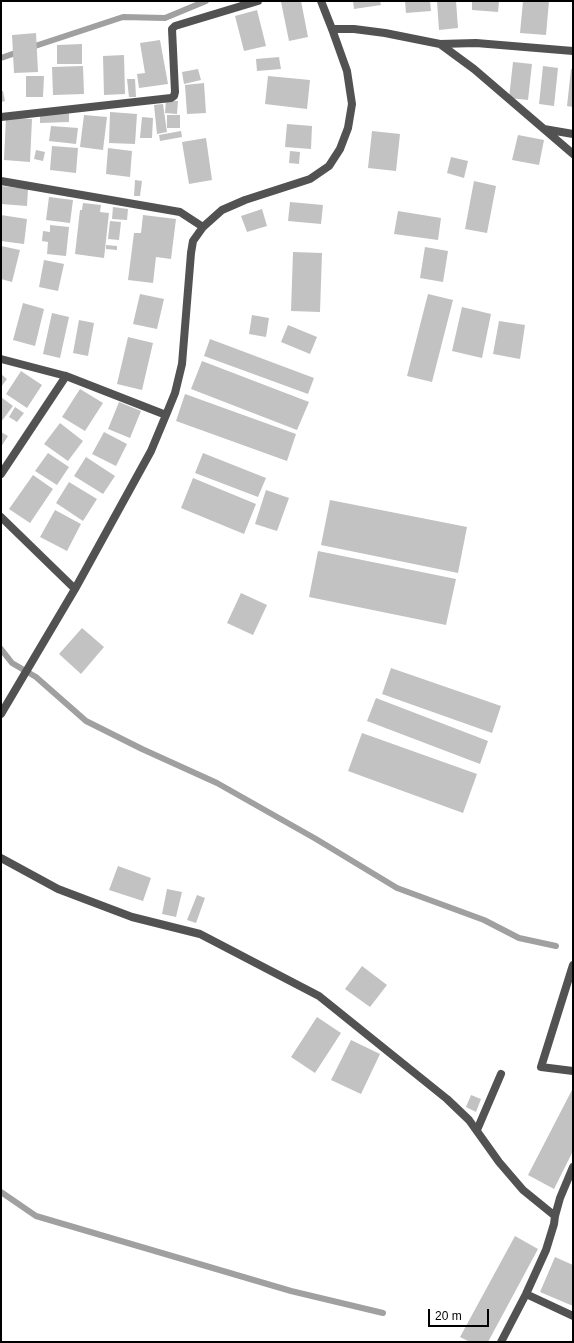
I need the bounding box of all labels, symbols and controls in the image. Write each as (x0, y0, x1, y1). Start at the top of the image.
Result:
scale bar (430, 1301, 491, 1327)
text: 20 m (435, 1309, 462, 1323)

